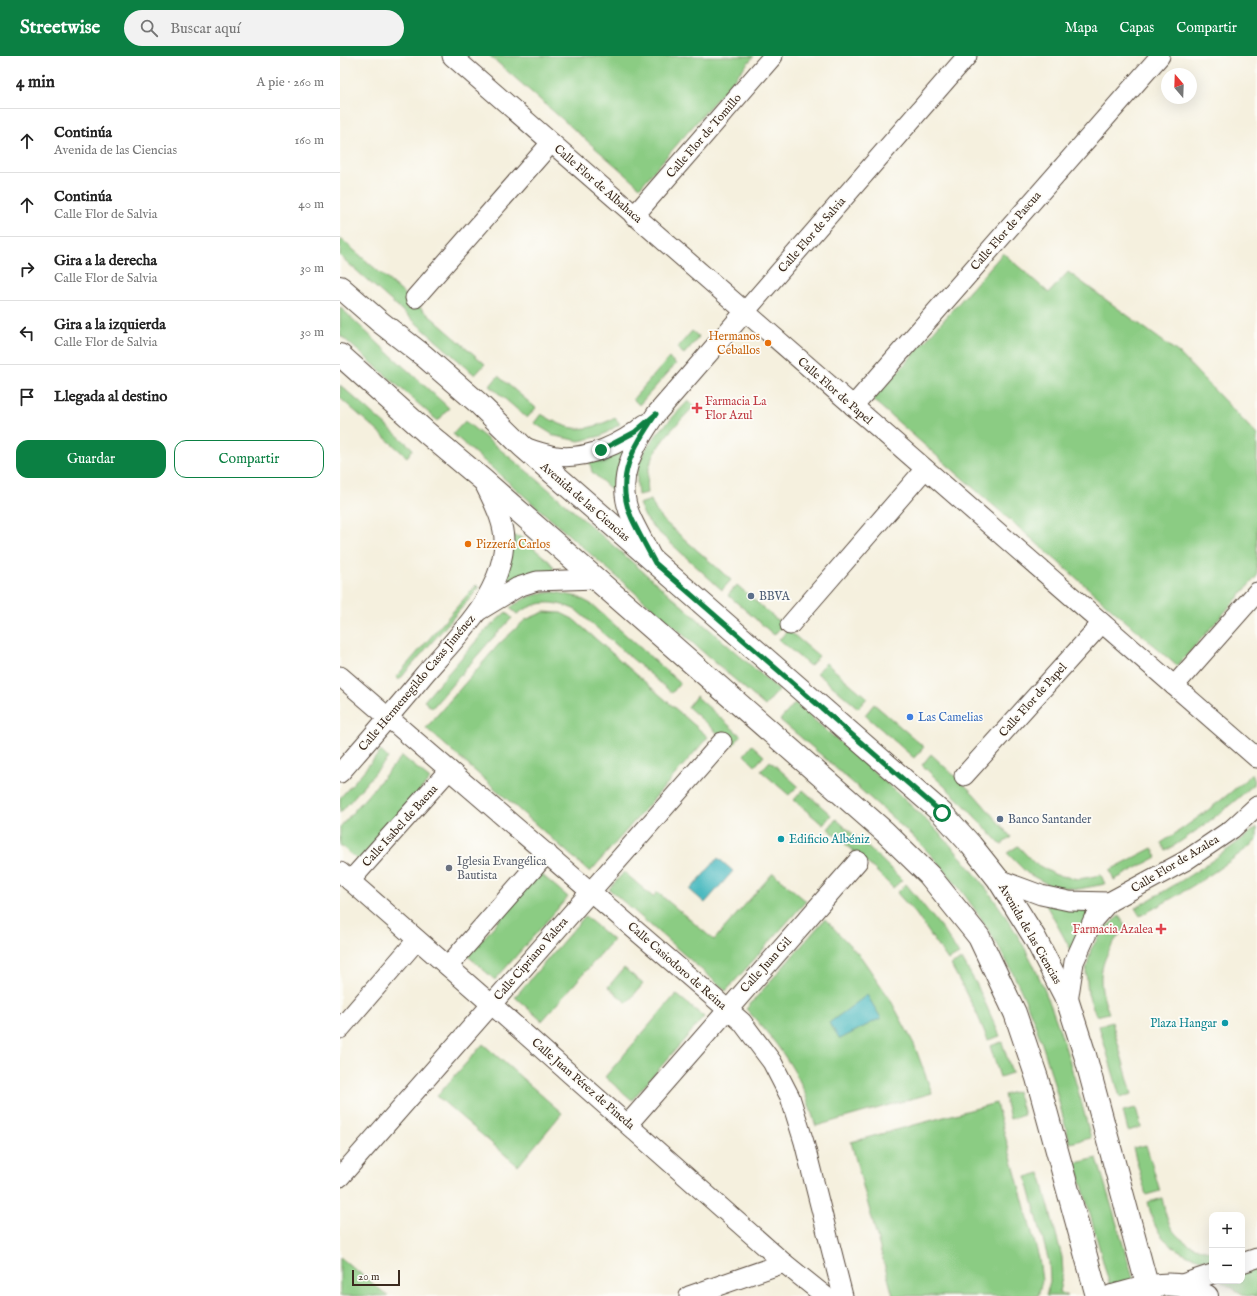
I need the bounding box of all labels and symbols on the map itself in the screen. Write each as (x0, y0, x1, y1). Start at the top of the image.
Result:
north arrow (1161, 68, 1197, 104)
street label: Calle Flor de Tomillo (663, 90, 745, 181)
street label: Calle Flor de Albahaca (551, 142, 646, 227)
street label: Calle Flor de Pascua (968, 188, 1045, 274)
street label: Calle Flor de Salvia (775, 193, 849, 276)
place label: Hermanos Ceballos (708, 329, 760, 358)
marker: Hermanos Ceballos (763, 338, 773, 348)
street label: Calle Flor de Papel (794, 354, 876, 429)
place label: Farmacia La Flor Azul (705, 394, 767, 423)
marker: Farmacia La Flor Azul (692, 403, 702, 413)
route end (592, 441, 610, 459)
street label: Avenida de las Ciencias (536, 458, 633, 545)
place label: Pizzería Carlos (476, 537, 550, 552)
marker: Pizzería Carlos (463, 539, 473, 549)
place label: BBVA (759, 589, 791, 604)
marker: BBVA (746, 591, 756, 601)
street label: Calle Hermenegildo Casas Jiménez (355, 611, 480, 755)
street label: Calle Flor de Papel (996, 659, 1071, 741)
place label: Las Camelias (918, 710, 983, 725)
marker: Las Camelias (905, 712, 915, 722)
street label: Calle Isabel de Baena (359, 781, 441, 870)
route start (933, 804, 951, 822)
place label: Banco Santander (1008, 812, 1092, 827)
marker: Banco Santander (995, 814, 1005, 824)
street label: Calle Flor de Azalea (1128, 831, 1222, 896)
place label: Edificio Albéniz (789, 832, 870, 847)
marker: Edificio Albéniz (776, 834, 786, 844)
place label: Iglesia Evangélica Bautista (457, 854, 547, 883)
marker: Iglesia Evangélica Bautista (444, 863, 454, 873)
street label: Avenida de las Ciencias (995, 880, 1065, 987)
street label: Calle Cipriano Valera (491, 914, 573, 1004)
street label: Calle Casiodoro de Reina (624, 919, 730, 1014)
place label: Farmacia Azalea (1073, 922, 1154, 937)
marker: Farmacia Azalea (1156, 924, 1166, 934)
street label: Calle Juan Gil (737, 934, 796, 996)
place label: Plaza Hangar (1150, 1016, 1218, 1031)
marker: Plaza Hangar (1220, 1018, 1230, 1028)
street label: Calle Juan Pérez de Pineda (528, 1035, 638, 1134)
scale bar (352, 1268, 400, 1287)

